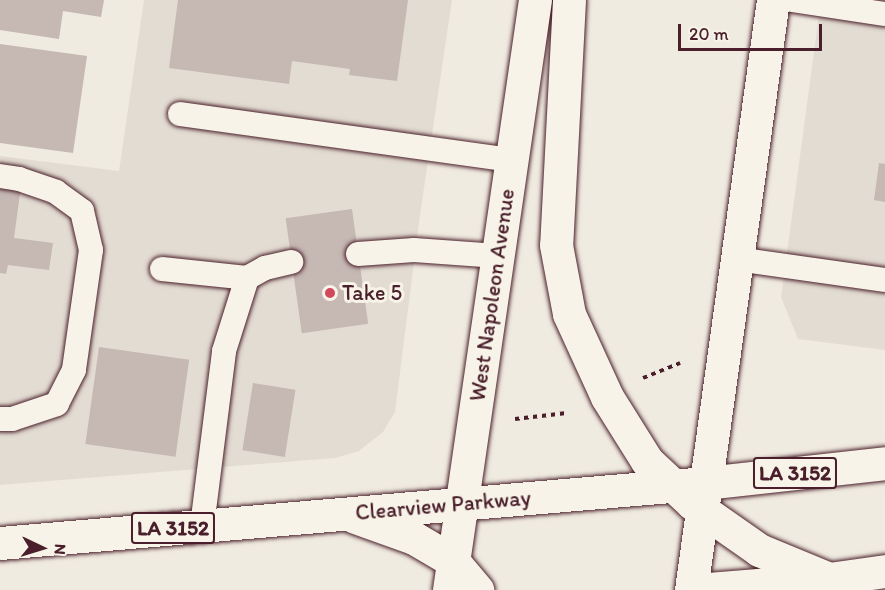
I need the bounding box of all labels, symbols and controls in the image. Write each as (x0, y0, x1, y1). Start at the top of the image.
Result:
scale bar (681, 12, 825, 50)
text: 20 m (689, 23, 729, 45)
street label: West Napoleon Avenue (464, 187, 520, 403)
place label: Take 5 (342, 280, 402, 306)
marker: Take 5 (323, 286, 337, 300)
road number: LA 3152 (752, 455, 838, 491)
street label: Clearview Parkway (354, 484, 532, 526)
road number: LA 3152 (130, 510, 216, 546)
north arrow (12, 518, 72, 578)
text: N (51, 543, 70, 555)

